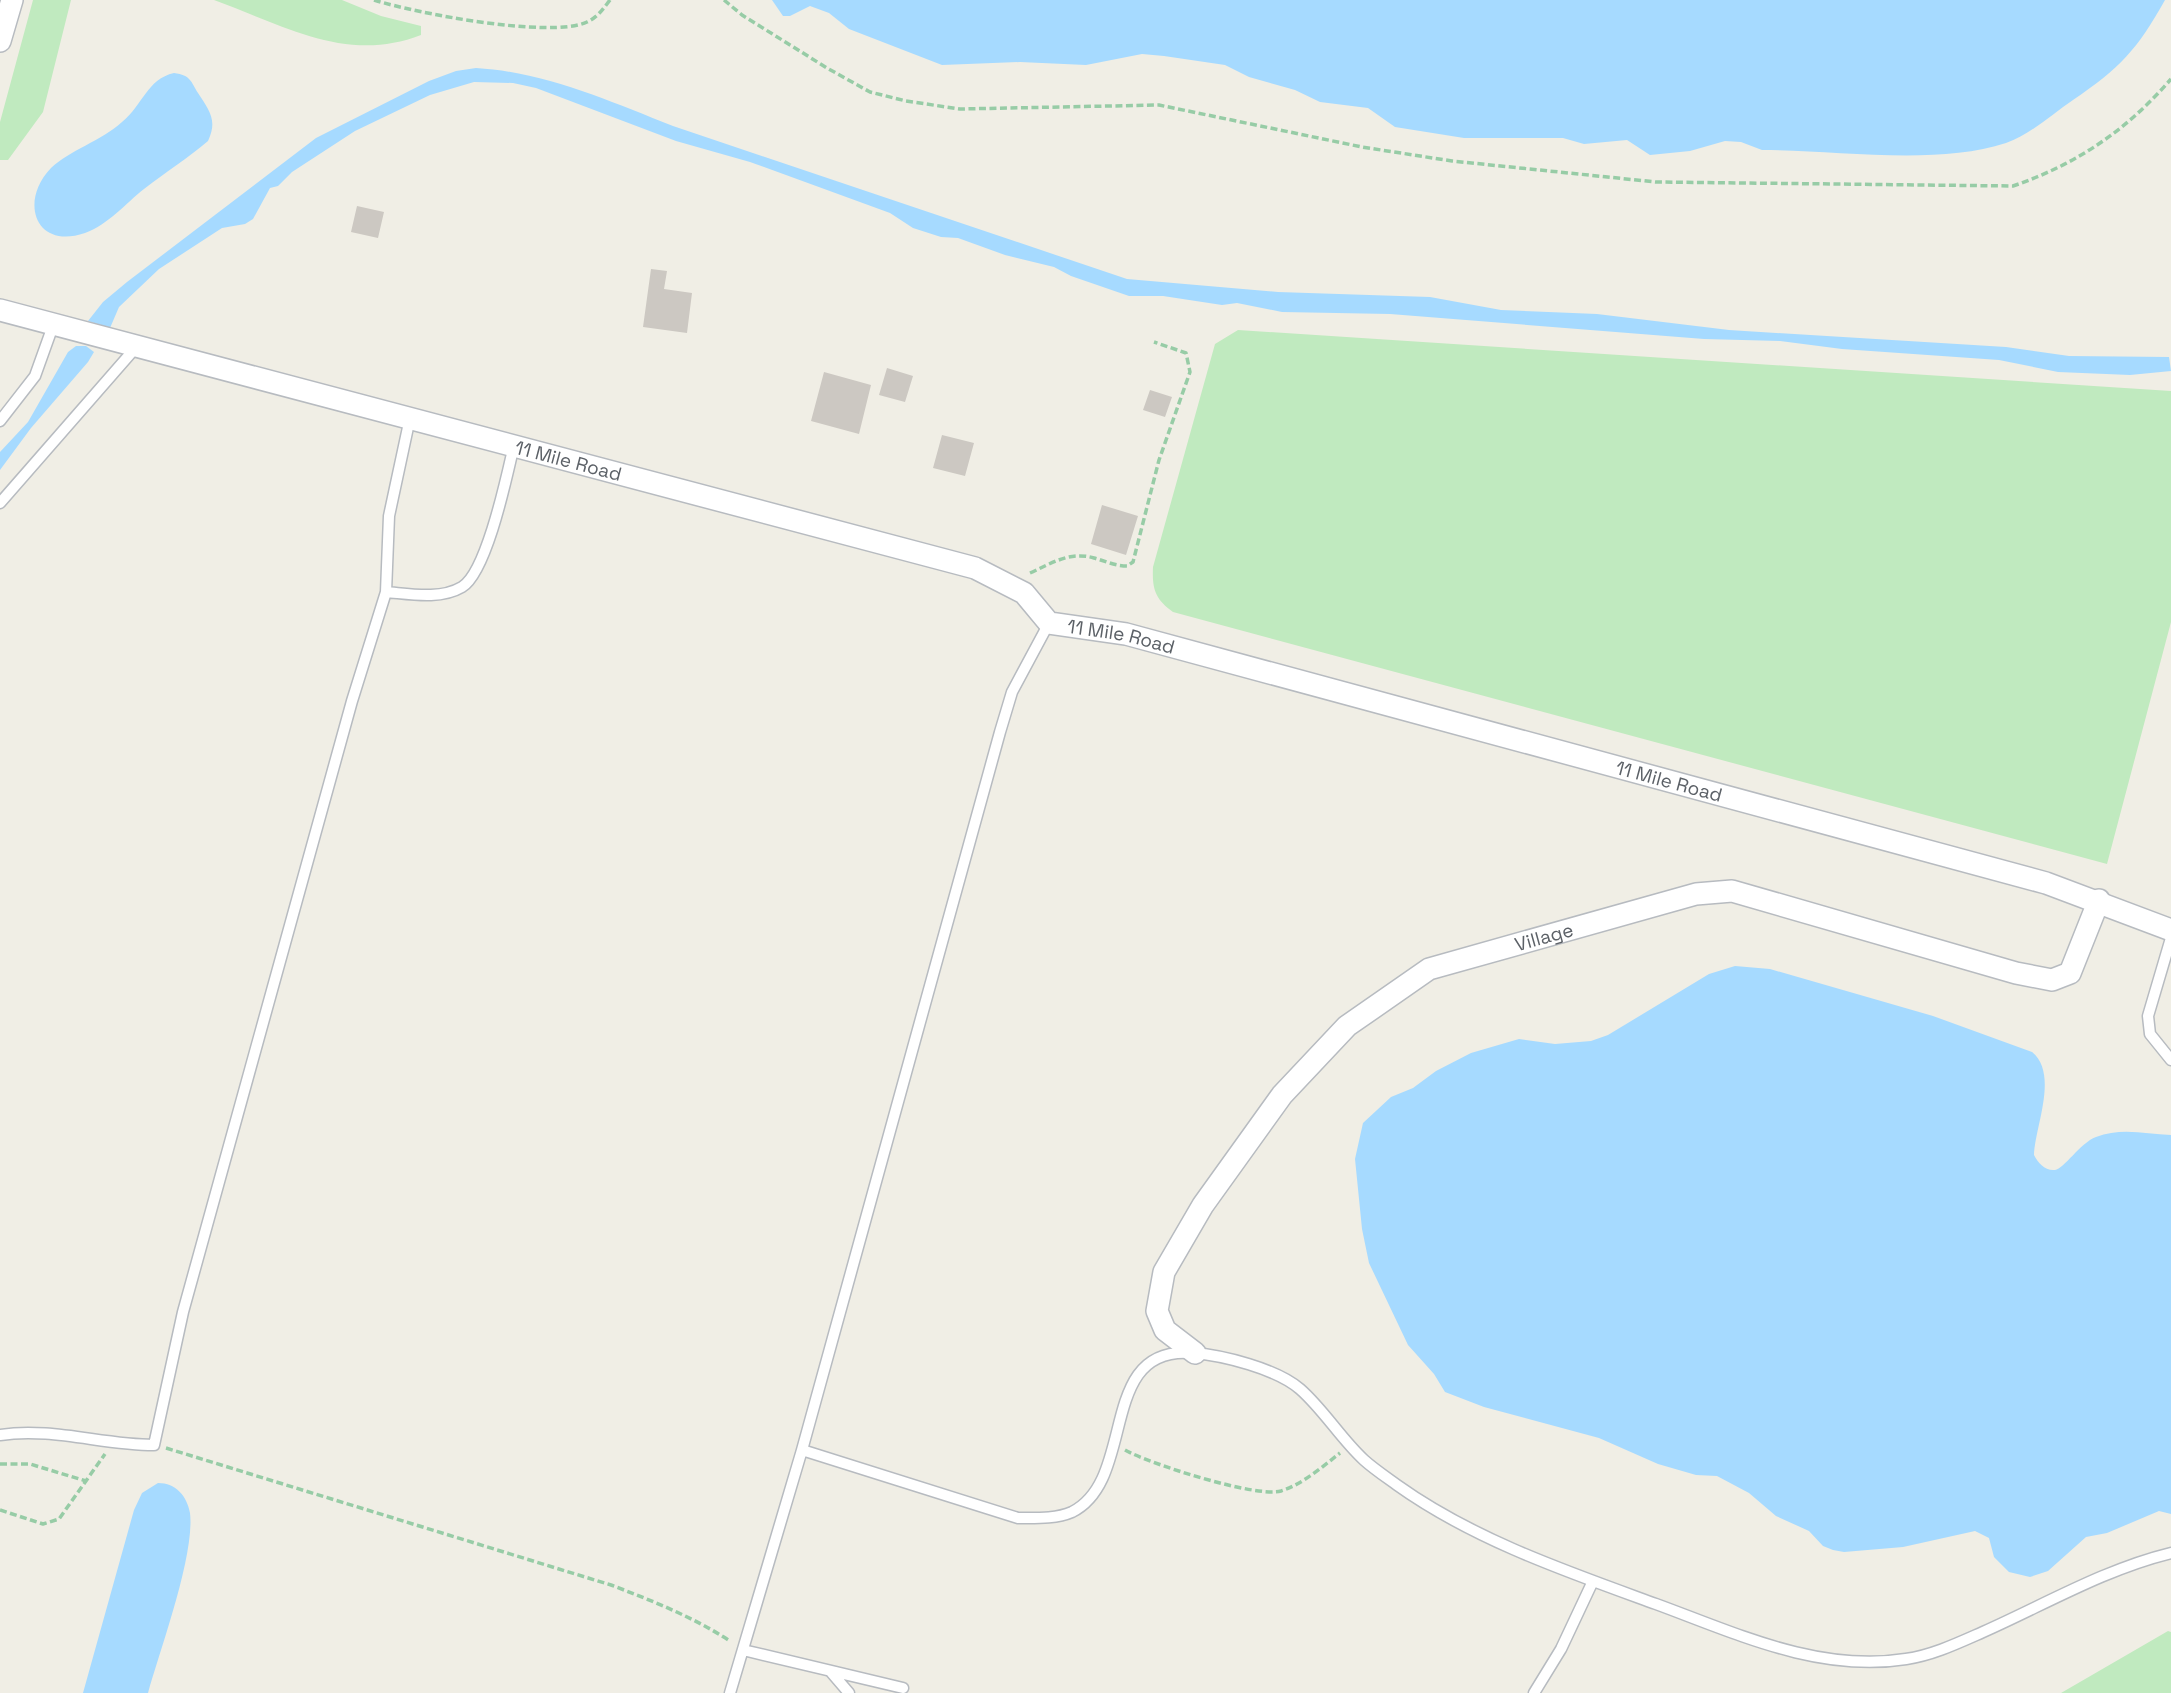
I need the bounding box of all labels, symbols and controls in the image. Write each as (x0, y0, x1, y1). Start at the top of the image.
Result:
street label: 11 Mile Road (512, 435, 624, 487)
street label: 11 Mile Road (1066, 614, 1178, 660)
street label: 11 Mile Road (1613, 755, 1725, 808)
street label: Village (1512, 917, 1576, 957)

